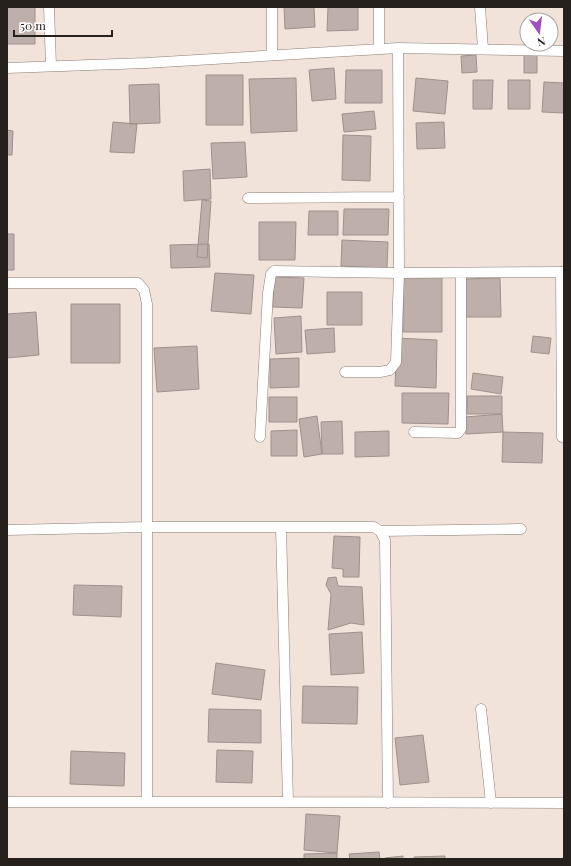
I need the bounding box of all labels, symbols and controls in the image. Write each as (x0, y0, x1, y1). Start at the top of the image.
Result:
scale bar (14, 12, 112, 38)
north arrow (519, 12, 559, 52)
text: 50 m (20, 17, 46, 33)
text: N (536, 34, 547, 50)

